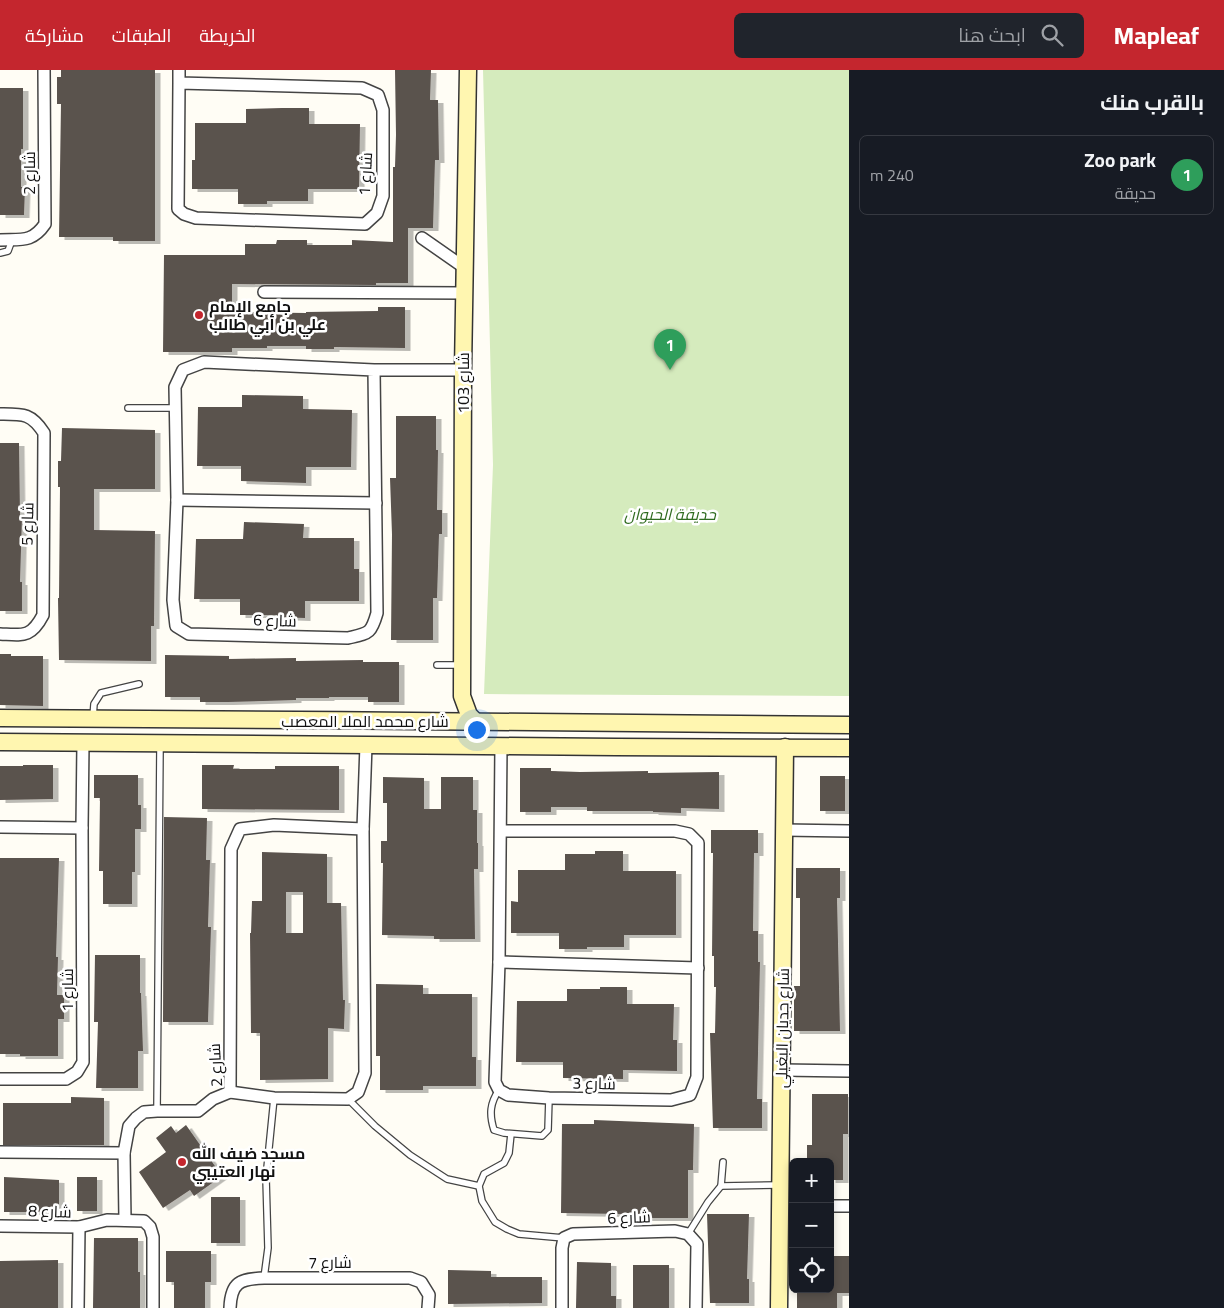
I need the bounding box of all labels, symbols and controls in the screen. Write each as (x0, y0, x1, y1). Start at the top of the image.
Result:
search box (734, 13, 1084, 58)
text: Mapleaf (1114, 13, 1199, 58)
text: ابحث هنا (958, 17, 1026, 53)
text: مشاركة (25, 19, 84, 52)
text: الطبقات (112, 19, 171, 52)
text: الخريطة (199, 19, 256, 52)
icon: search (1038, 21, 1066, 49)
text: بالقرب منك (1100, 83, 1204, 122)
text: Zoo park (1084, 142, 1156, 178)
street label: شارع 2 (14, 151, 44, 195)
street label: شارع 1 (349, 152, 381, 196)
text: 240 m (870, 160, 914, 190)
text: 1 (1183, 160, 1191, 190)
text: حديقة (1115, 178, 1156, 208)
place label: جامع الإمام علي بن أبي طالب (209, 291, 326, 339)
marker: جامع الإمام علي بن أبي طالب (193, 309, 205, 321)
pin: 1 (654, 329, 686, 370)
street label: شارع 103 (448, 352, 478, 414)
park label: حديقة الحيوان (624, 499, 717, 529)
street label: شارع 5 (12, 502, 42, 546)
street label: شارع 6 (253, 604, 297, 636)
street label: شارع محمد الملا المعصب (281, 706, 449, 736)
your location (464, 717, 490, 743)
street label: شارع 1 (52, 968, 82, 1012)
street label: شارع جديان البغيلي (766, 968, 798, 1088)
street label: شارع 2 (199, 1043, 231, 1087)
street label: شارع 3 (572, 1068, 616, 1098)
place label: مسجد ضيف الله نهار العتيبي (192, 1138, 305, 1186)
marker: مسجد ضيف الله نهار العتيبي (176, 1156, 188, 1168)
map controls (789, 1158, 834, 1293)
button: + (789, 1158, 834, 1203)
street label: شارع 8 (28, 1195, 72, 1227)
street label: شارع 6 (607, 1201, 651, 1233)
button: − (789, 1203, 834, 1248)
street label: شارع 7 (308, 1247, 352, 1277)
button: locate (789, 1248, 834, 1293)

